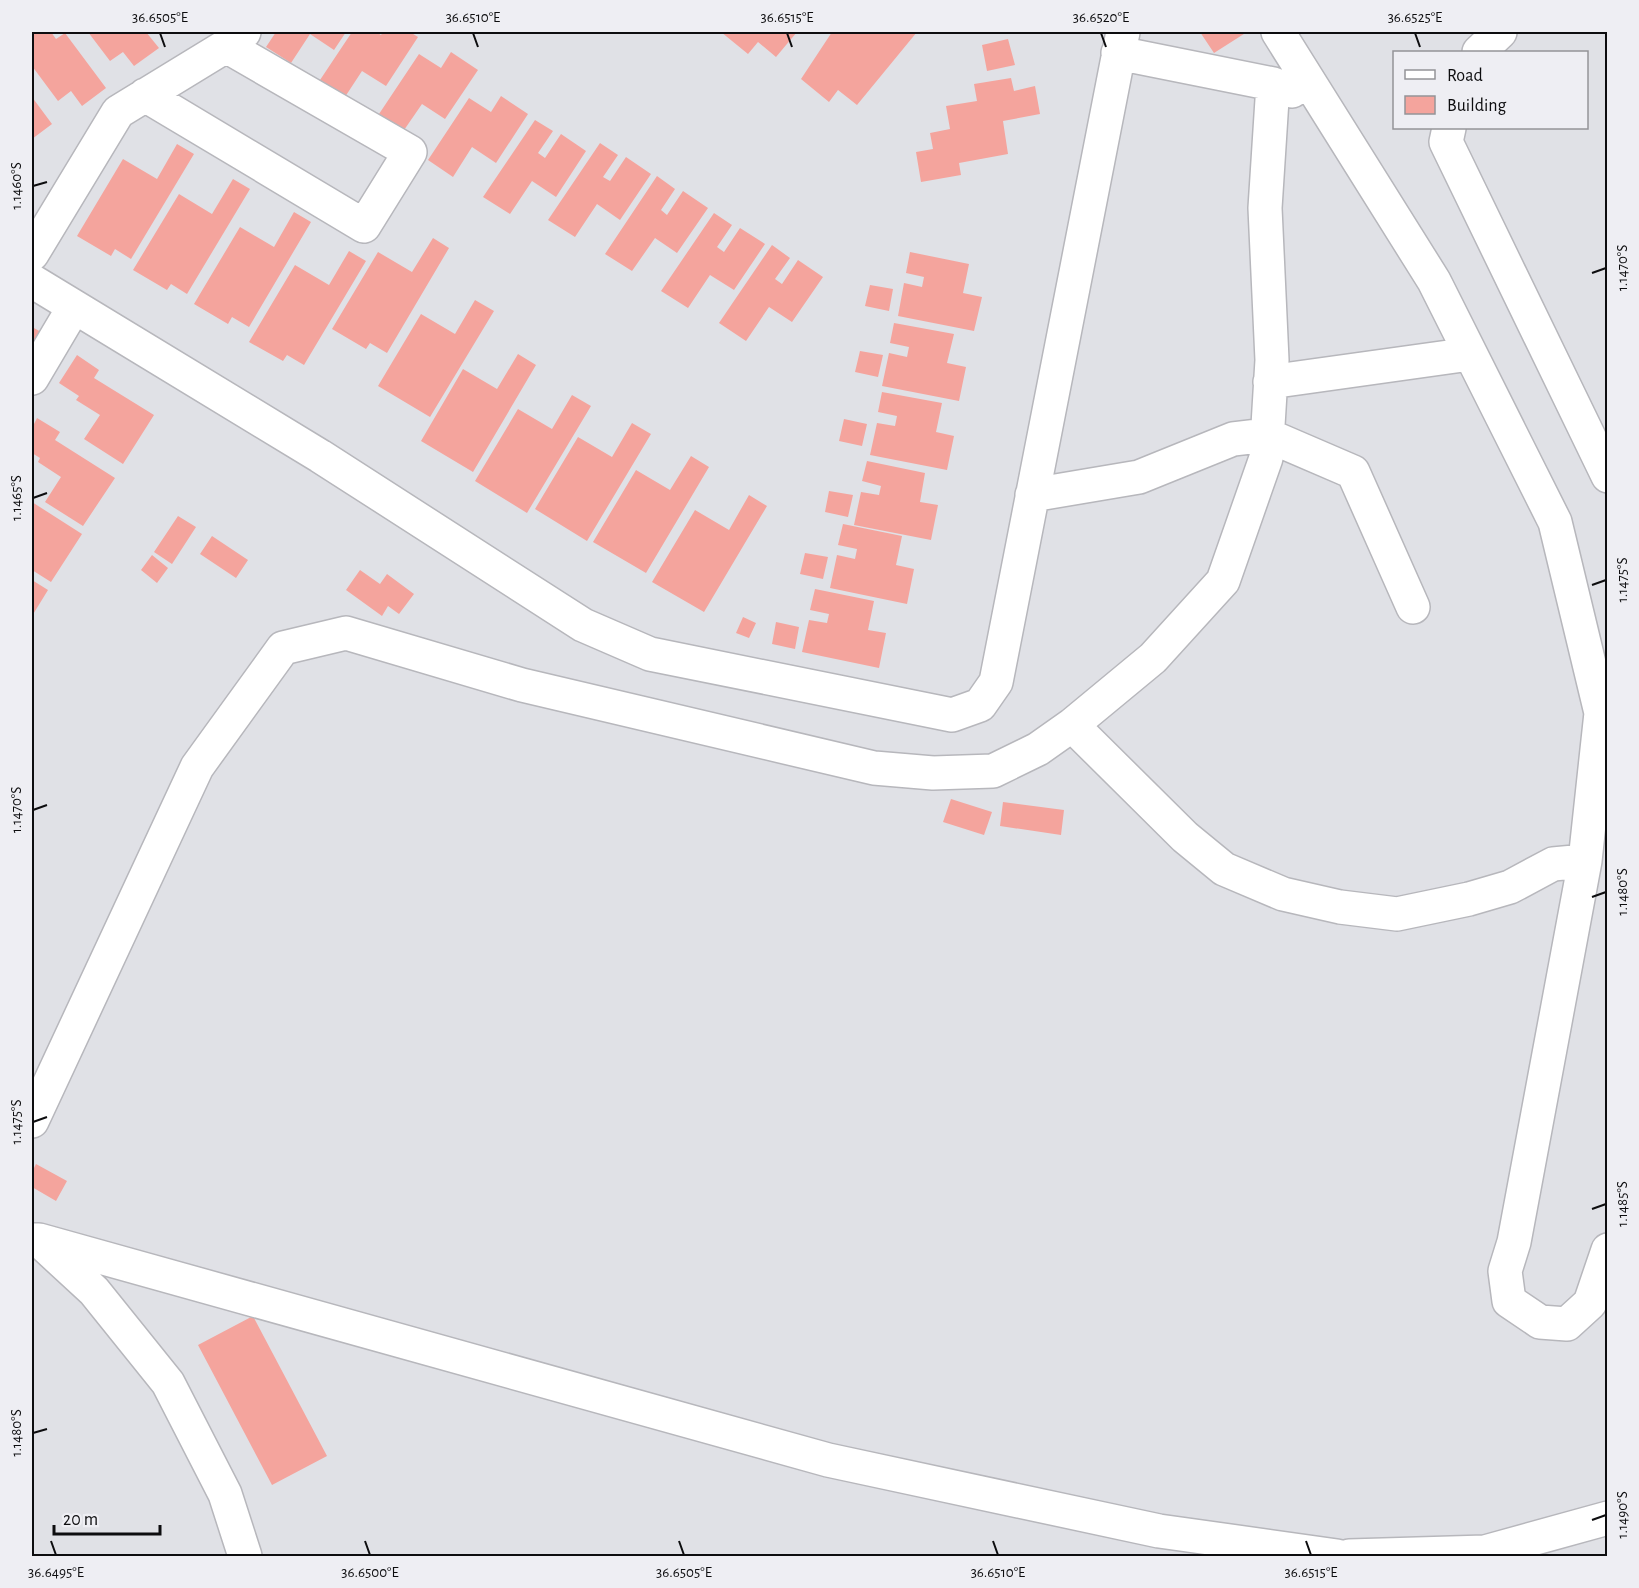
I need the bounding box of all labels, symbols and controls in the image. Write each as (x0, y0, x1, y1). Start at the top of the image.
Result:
text: 36.6505°E (132, 10, 188, 25)
text: 36.6510°E (446, 10, 500, 25)
text: 36.6515°E (760, 10, 814, 25)
text: 36.6520°E (1073, 10, 1129, 25)
text: 36.6525°E (1388, 10, 1442, 25)
legend (1393, 51, 1588, 129)
text: Road (1447, 67, 1483, 85)
text: Building (1447, 97, 1507, 115)
text: 1.1460°S (9, 162, 24, 210)
text: 1.1470°S (1615, 245, 1630, 291)
text: 1.1465°S (9, 475, 24, 521)
text: 1.1475°S (1615, 558, 1630, 602)
text: 1.1470°S (9, 787, 24, 833)
text: 1.1480°S (1615, 868, 1630, 916)
text: 1.1475°S (9, 1100, 24, 1144)
text: 1.1485°S (1615, 1181, 1630, 1227)
text: 1.1480°S (9, 1409, 24, 1457)
text: 1.1490°S (1615, 1491, 1630, 1539)
scale bar (54, 1498, 160, 1536)
text: 20 m (63, 1511, 98, 1529)
text: 36.6495°E (28, 1565, 84, 1580)
text: 36.6500°E (341, 1565, 399, 1580)
text: 36.6505°E (656, 1565, 712, 1580)
text: 36.6510°E (971, 1565, 1025, 1580)
text: 36.6515°E (1284, 1565, 1338, 1580)

